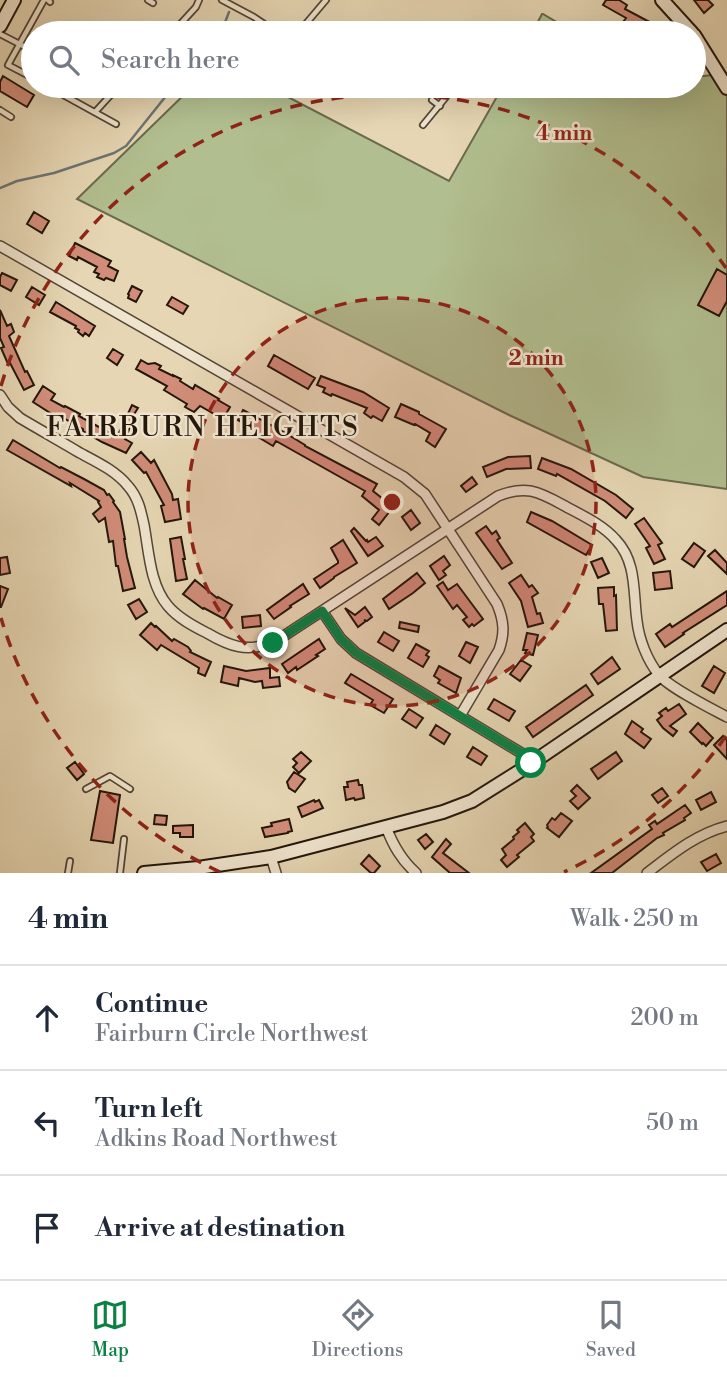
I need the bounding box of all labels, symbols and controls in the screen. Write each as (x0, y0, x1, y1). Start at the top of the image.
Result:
search box (21, 21, 706, 98)
icon: search (45, 41, 83, 79)
text: Search here (101, 44, 240, 76)
text: 4 min (536, 121, 592, 147)
text: 2 min (508, 346, 564, 372)
district label: FAIRBURN HEIGHTS (46, 410, 360, 445)
centre of rings (380, 490, 404, 514)
route end (257, 627, 288, 658)
route start (515, 747, 546, 778)
text: 4 min (28, 900, 108, 938)
text: Walk · 250 m (570, 905, 699, 933)
text: Continue (95, 988, 208, 1020)
icon: ahead (28, 999, 66, 1037)
text: 200 m (631, 1004, 699, 1032)
text: Fairburn Circle Northwest (95, 1020, 368, 1048)
text: Turn left (95, 1093, 203, 1125)
icon: left (28, 1104, 66, 1142)
text: 50 m (646, 1109, 699, 1137)
text: Adkins Road Northwest (95, 1125, 338, 1153)
icon: arrive (28, 1209, 66, 1247)
text: Arrive at destination (95, 1212, 345, 1244)
tab: Map (91, 1296, 129, 1362)
tab: Directions (312, 1296, 403, 1362)
tab: Saved (586, 1296, 636, 1362)

